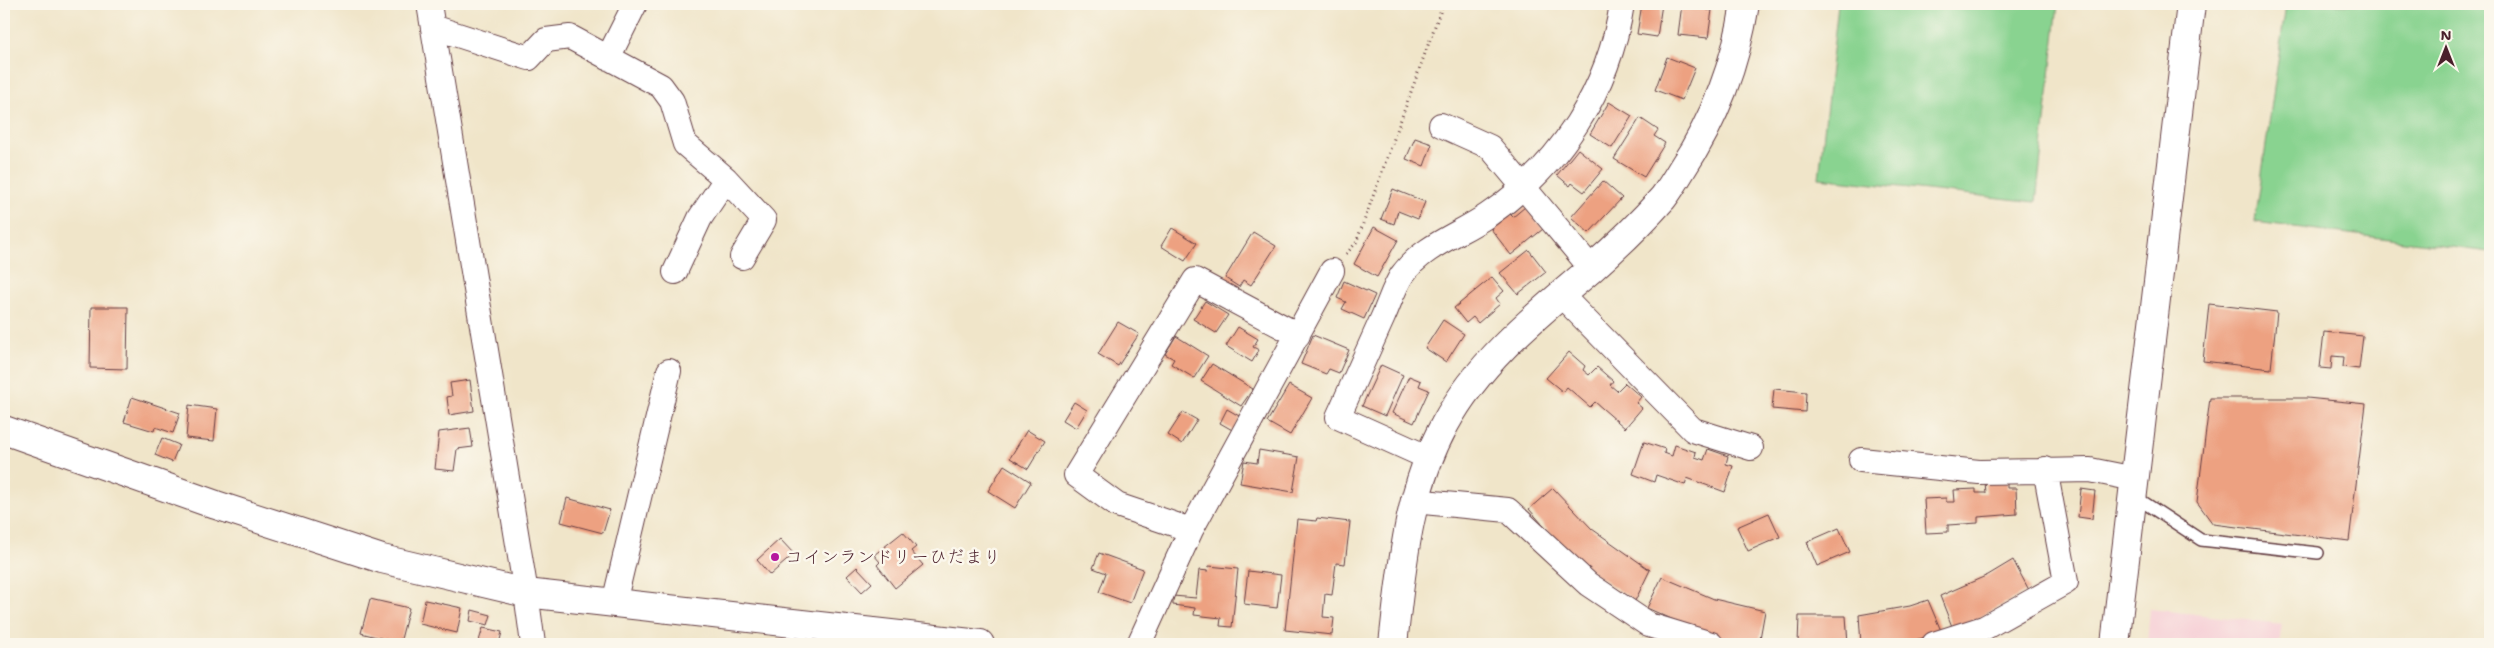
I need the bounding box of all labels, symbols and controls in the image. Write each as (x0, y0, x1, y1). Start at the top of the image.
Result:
north arrow (2422, 22, 2472, 72)
text: N (2440, 26, 2452, 44)
place label: コインランドリーひだまり (785, 545, 1001, 569)
marker: コインランドリーひだまり (769, 551, 781, 563)

